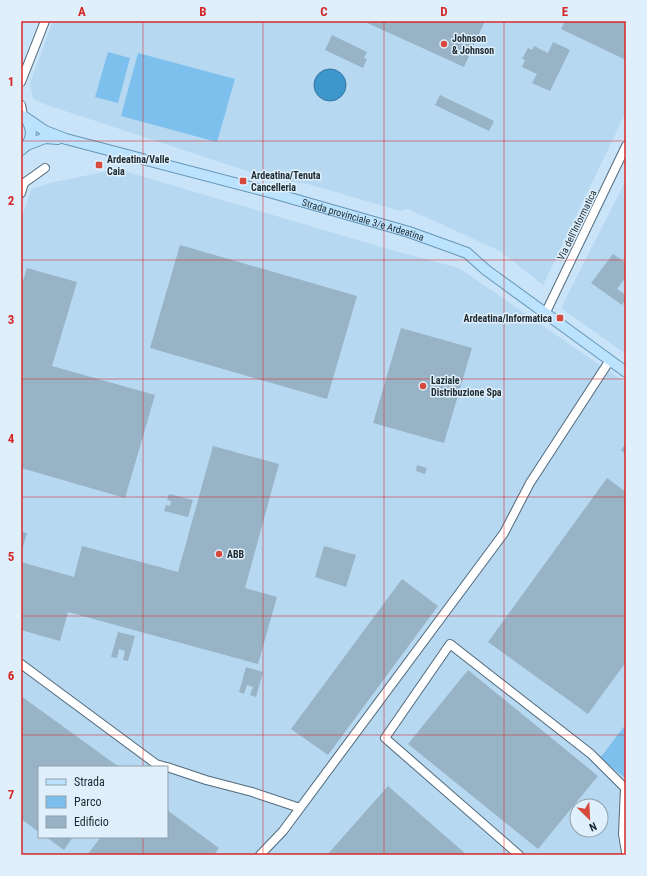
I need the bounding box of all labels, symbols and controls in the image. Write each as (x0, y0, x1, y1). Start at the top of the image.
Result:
text: A (78, 4, 86, 19)
text: B (199, 4, 207, 19)
text: C (320, 4, 328, 19)
text: D (440, 4, 448, 19)
text: E (562, 4, 569, 19)
place label: Johnson & Johnson (452, 33, 494, 56)
marker: Johnson & Johnson (439, 39, 449, 49)
text: 1 (8, 74, 14, 89)
place label: Ardeatina/Valle Caia (107, 154, 169, 177)
marker: Ardeatina/Valle Caia (94, 160, 104, 170)
place label: Ardeatina/Tenuta Cancelleria (251, 170, 321, 193)
marker: Ardeatina/Tenuta Cancelleria (238, 176, 248, 186)
street label: Via dell'Informatica (555, 188, 599, 262)
text: 2 (8, 193, 15, 208)
street label: Strada provinciale 3/e Ardeatina (301, 196, 426, 243)
text: 3 (8, 312, 14, 327)
place label: Ardeatina/Informatica (464, 313, 552, 324)
marker: Ardeatina/Informatica (555, 313, 565, 323)
place label: Laziale Distribuzione Spa (431, 375, 502, 398)
marker: Laziale Distribuzione Spa (418, 381, 428, 391)
text: 4 (8, 431, 15, 446)
text: 5 (8, 549, 15, 564)
marker: ABB (214, 549, 224, 559)
place label: ABB (227, 549, 245, 560)
text: 6 (8, 668, 15, 683)
legend (38, 766, 168, 838)
text: Strada (74, 775, 105, 789)
text: 7 (8, 787, 15, 802)
text: Parco (74, 795, 101, 809)
north arrow (569, 798, 609, 838)
text: Edificio (74, 815, 109, 829)
text: N (587, 819, 599, 834)

